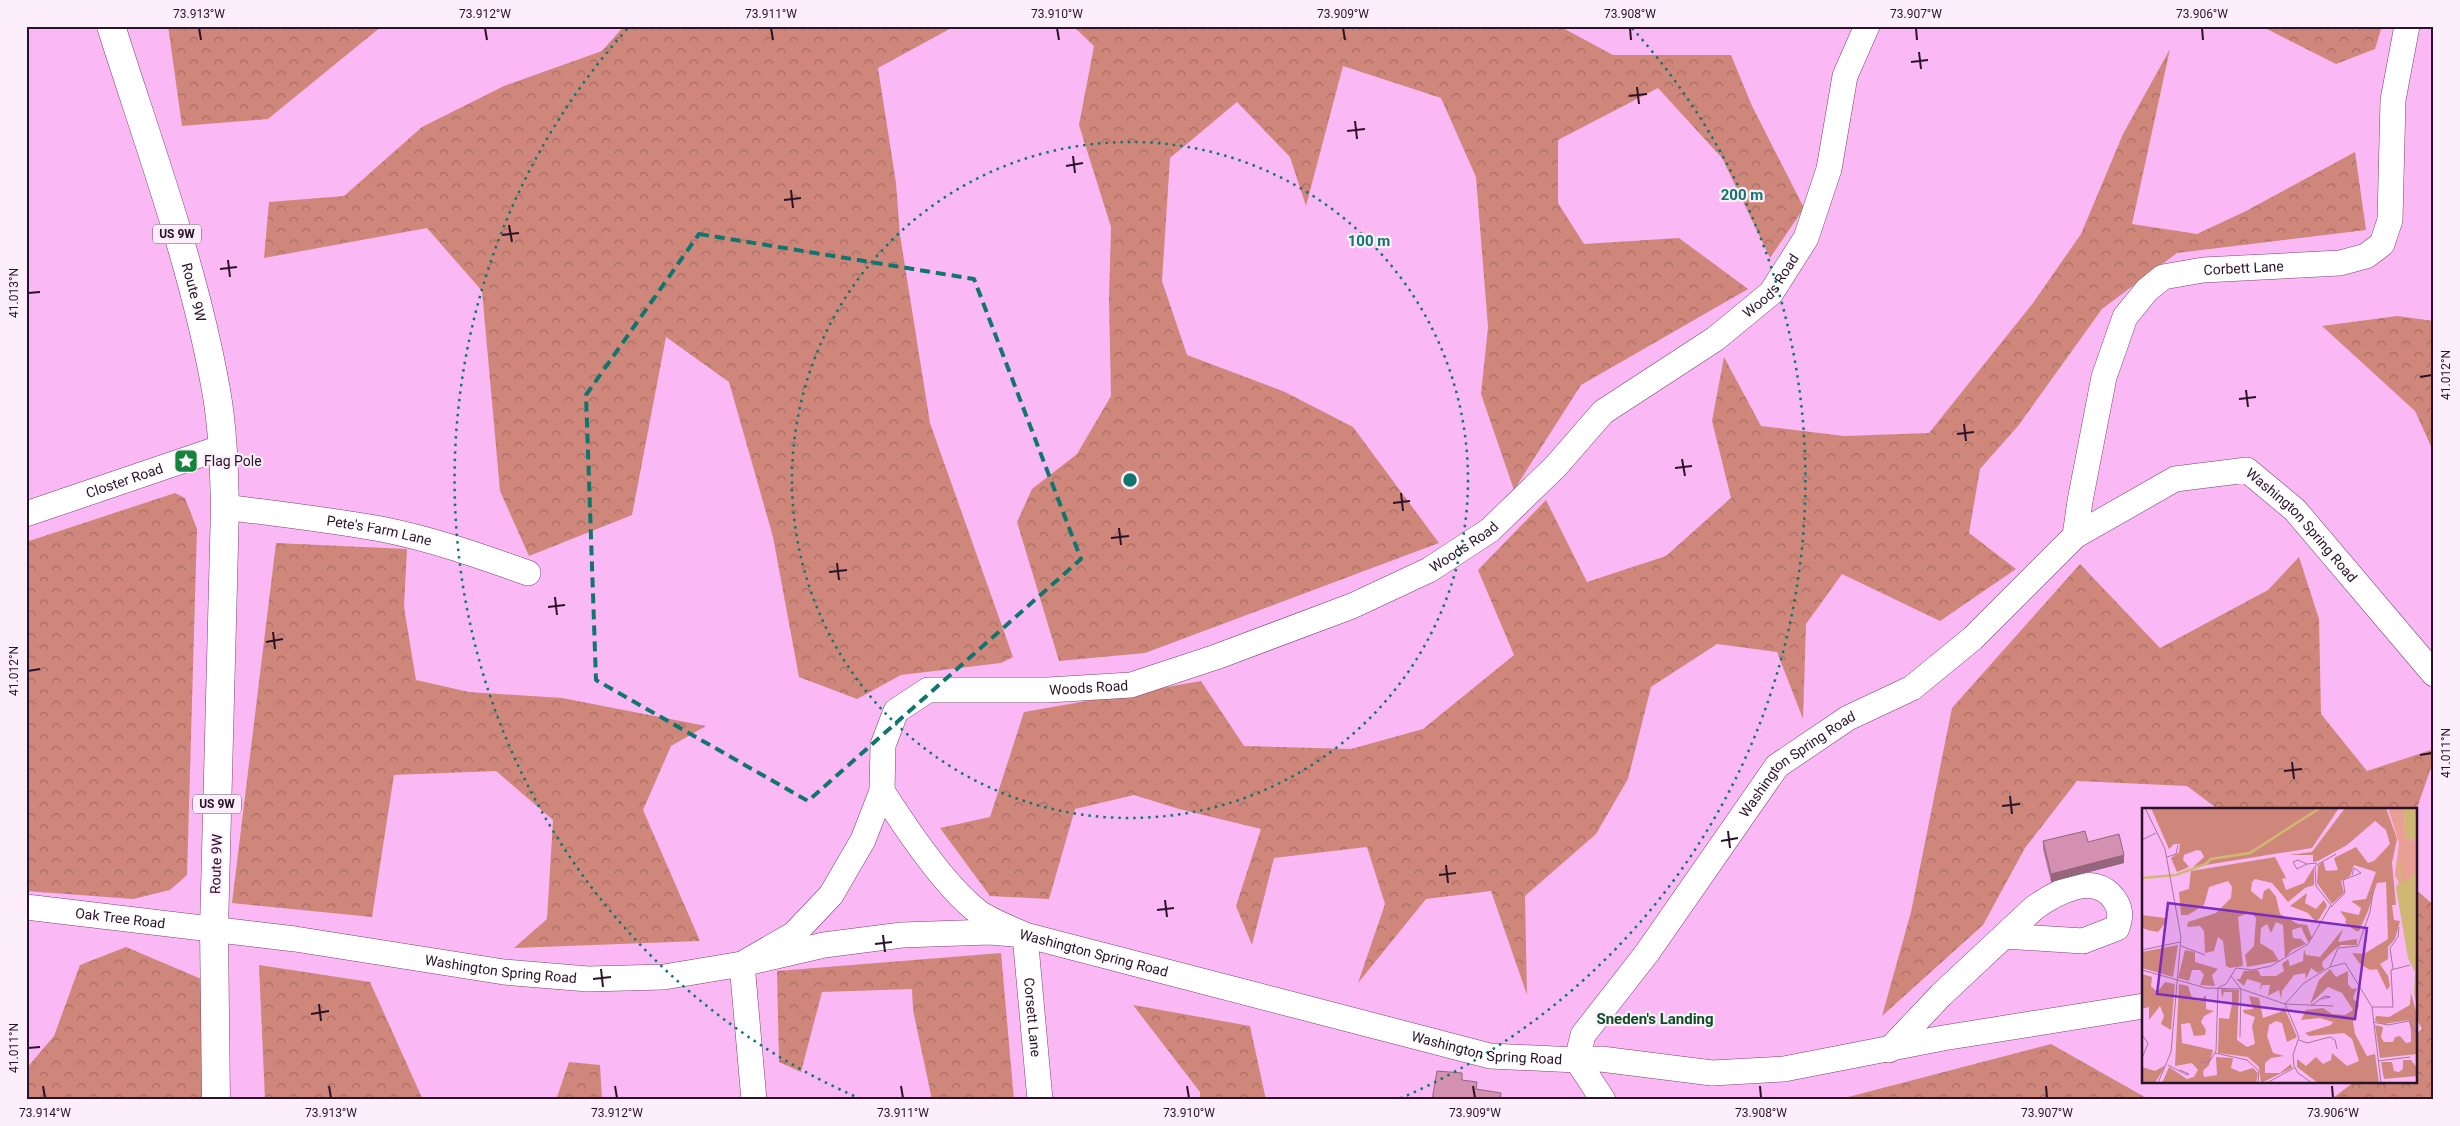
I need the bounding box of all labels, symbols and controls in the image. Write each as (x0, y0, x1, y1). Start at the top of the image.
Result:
text: 73.913°W (173, 7, 225, 21)
text: 73.912°W (459, 7, 511, 21)
text: 73.911°W (745, 7, 797, 21)
text: 73.910°W (1031, 7, 1083, 21)
text: 73.909°W (1317, 7, 1369, 21)
text: 73.908°W (1604, 7, 1656, 21)
text: 73.907°W (1890, 7, 1942, 21)
text: 73.906°W (2176, 7, 2228, 21)
text: 200 m (1721, 186, 1763, 204)
road number: US 9W (153, 224, 201, 243)
text: 100 m (1348, 232, 1390, 250)
street label: Woods Road (1739, 251, 1802, 321)
street label: Corbett Lane (2203, 258, 2284, 278)
street label: Route 9W (179, 261, 210, 324)
text: 41.013°N (7, 268, 21, 318)
text: 41.012°N (2439, 350, 2453, 400)
place icon: Flag Pole (173, 448, 199, 474)
place label: Flag Pole (204, 453, 262, 469)
street label: Closter Road (84, 460, 165, 501)
street label: Washington Spring Road (2243, 465, 2361, 585)
centre of rings (1121, 471, 1139, 489)
street label: Pete's Farm Lane (326, 513, 434, 549)
street label: Woods Road (1427, 518, 1502, 575)
text: 41.012°N (7, 646, 21, 696)
street label: Woods Road (1049, 677, 1129, 698)
street label: Washington Spring Road (1736, 708, 1858, 820)
text: 41.011°N (2439, 728, 2453, 778)
road number: US 9W (193, 794, 241, 814)
inset map (2142, 808, 2418, 1084)
street label: Route 9W (207, 833, 225, 894)
street label: Oak Tree Road (74, 905, 166, 932)
street label: Washington Spring Road (1018, 926, 1170, 980)
street label: Washington Spring Road (424, 952, 577, 986)
street label: Corsett Lane (1021, 977, 1044, 1058)
district label: Sneden's Landing (1596, 1010, 1714, 1028)
text: 41.011°N (7, 1023, 21, 1073)
street label: Washington Spring Road (1410, 1028, 1562, 1067)
text: 73.914°W (19, 1106, 71, 1120)
text: 73.913°W (305, 1106, 357, 1120)
text: 73.912°W (591, 1106, 643, 1120)
text: 73.911°W (877, 1106, 929, 1120)
text: 73.910°W (1163, 1106, 1215, 1120)
text: 73.909°W (1449, 1106, 1501, 1120)
text: 73.908°W (1735, 1106, 1787, 1120)
text: 73.907°W (2021, 1106, 2073, 1120)
text: 73.906°W (2307, 1106, 2359, 1120)

